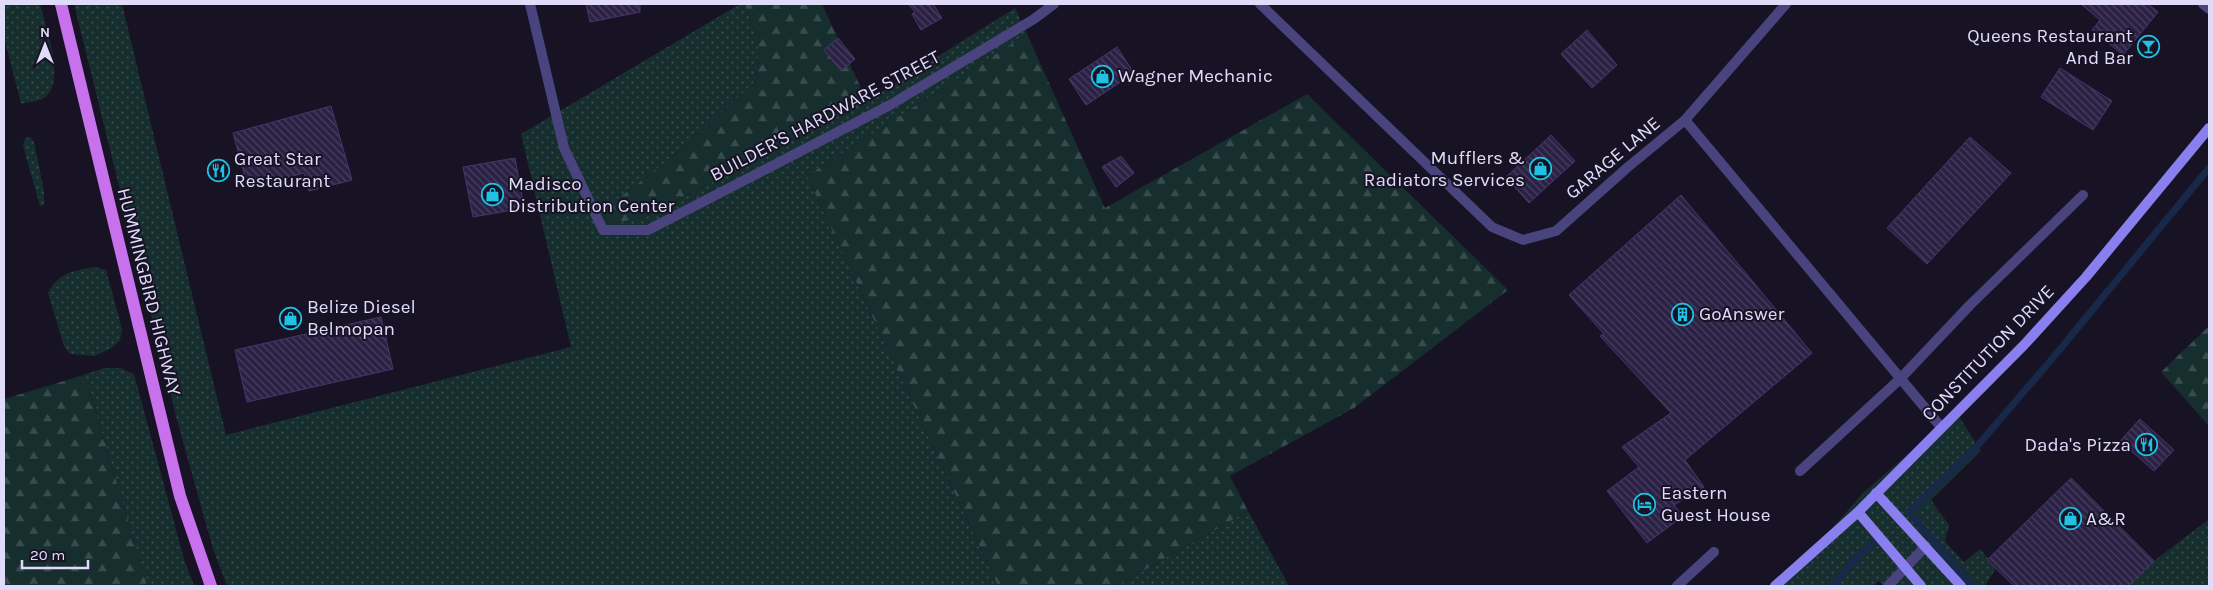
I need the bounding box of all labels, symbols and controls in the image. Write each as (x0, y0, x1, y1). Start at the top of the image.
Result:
north arrow (20, 20, 70, 70)
text: N (40, 24, 50, 41)
place label: Queens Restaurant And Bar (1967, 25, 2133, 69)
bar icon: Queens Restaurant And Bar (2137, 35, 2161, 59)
street label: BUILDER'S HARDWARE STREET (706, 46, 944, 186)
shop icon: Wagner Mechanic (1090, 64, 1114, 88)
place label: Wagner Mechanic (1118, 65, 1273, 87)
street label: GARAGE LANE (1561, 112, 1665, 204)
place label: Mufflers & Radiators Services (1364, 147, 1525, 191)
place label: Great Star Restaurant (234, 148, 330, 192)
shop icon: Mufflers & Radiators Services (1529, 157, 1553, 181)
restaurant icon: Great Star Restaurant (206, 158, 230, 182)
place label: Madisco Distribution Center (508, 173, 675, 217)
shop icon: Madisco Distribution Center (480, 183, 504, 207)
street label: HUMMINGBIRD HIGHWAY (112, 186, 186, 399)
street label: CONSTITUTION DRIVE (1917, 280, 2059, 426)
place label: Belize Diesel Belmopan (307, 296, 416, 340)
building icon: GoAnswer (1671, 302, 1695, 326)
place label: GoAnswer (1699, 303, 1785, 325)
shop icon: Belize Diesel Belmopan (279, 306, 303, 330)
restaurant icon: Dada's Pizza (2135, 433, 2159, 457)
place label: Dada's Pizza (2025, 434, 2131, 456)
place label: Eastern Guest House (1661, 482, 1770, 526)
hotel icon: Eastern Guest House (1633, 492, 1657, 516)
shop icon: A&R (2058, 507, 2082, 531)
place label: A&R (2086, 508, 2126, 530)
scale bar (22, 538, 89, 570)
text: 20 m (30, 546, 65, 564)

